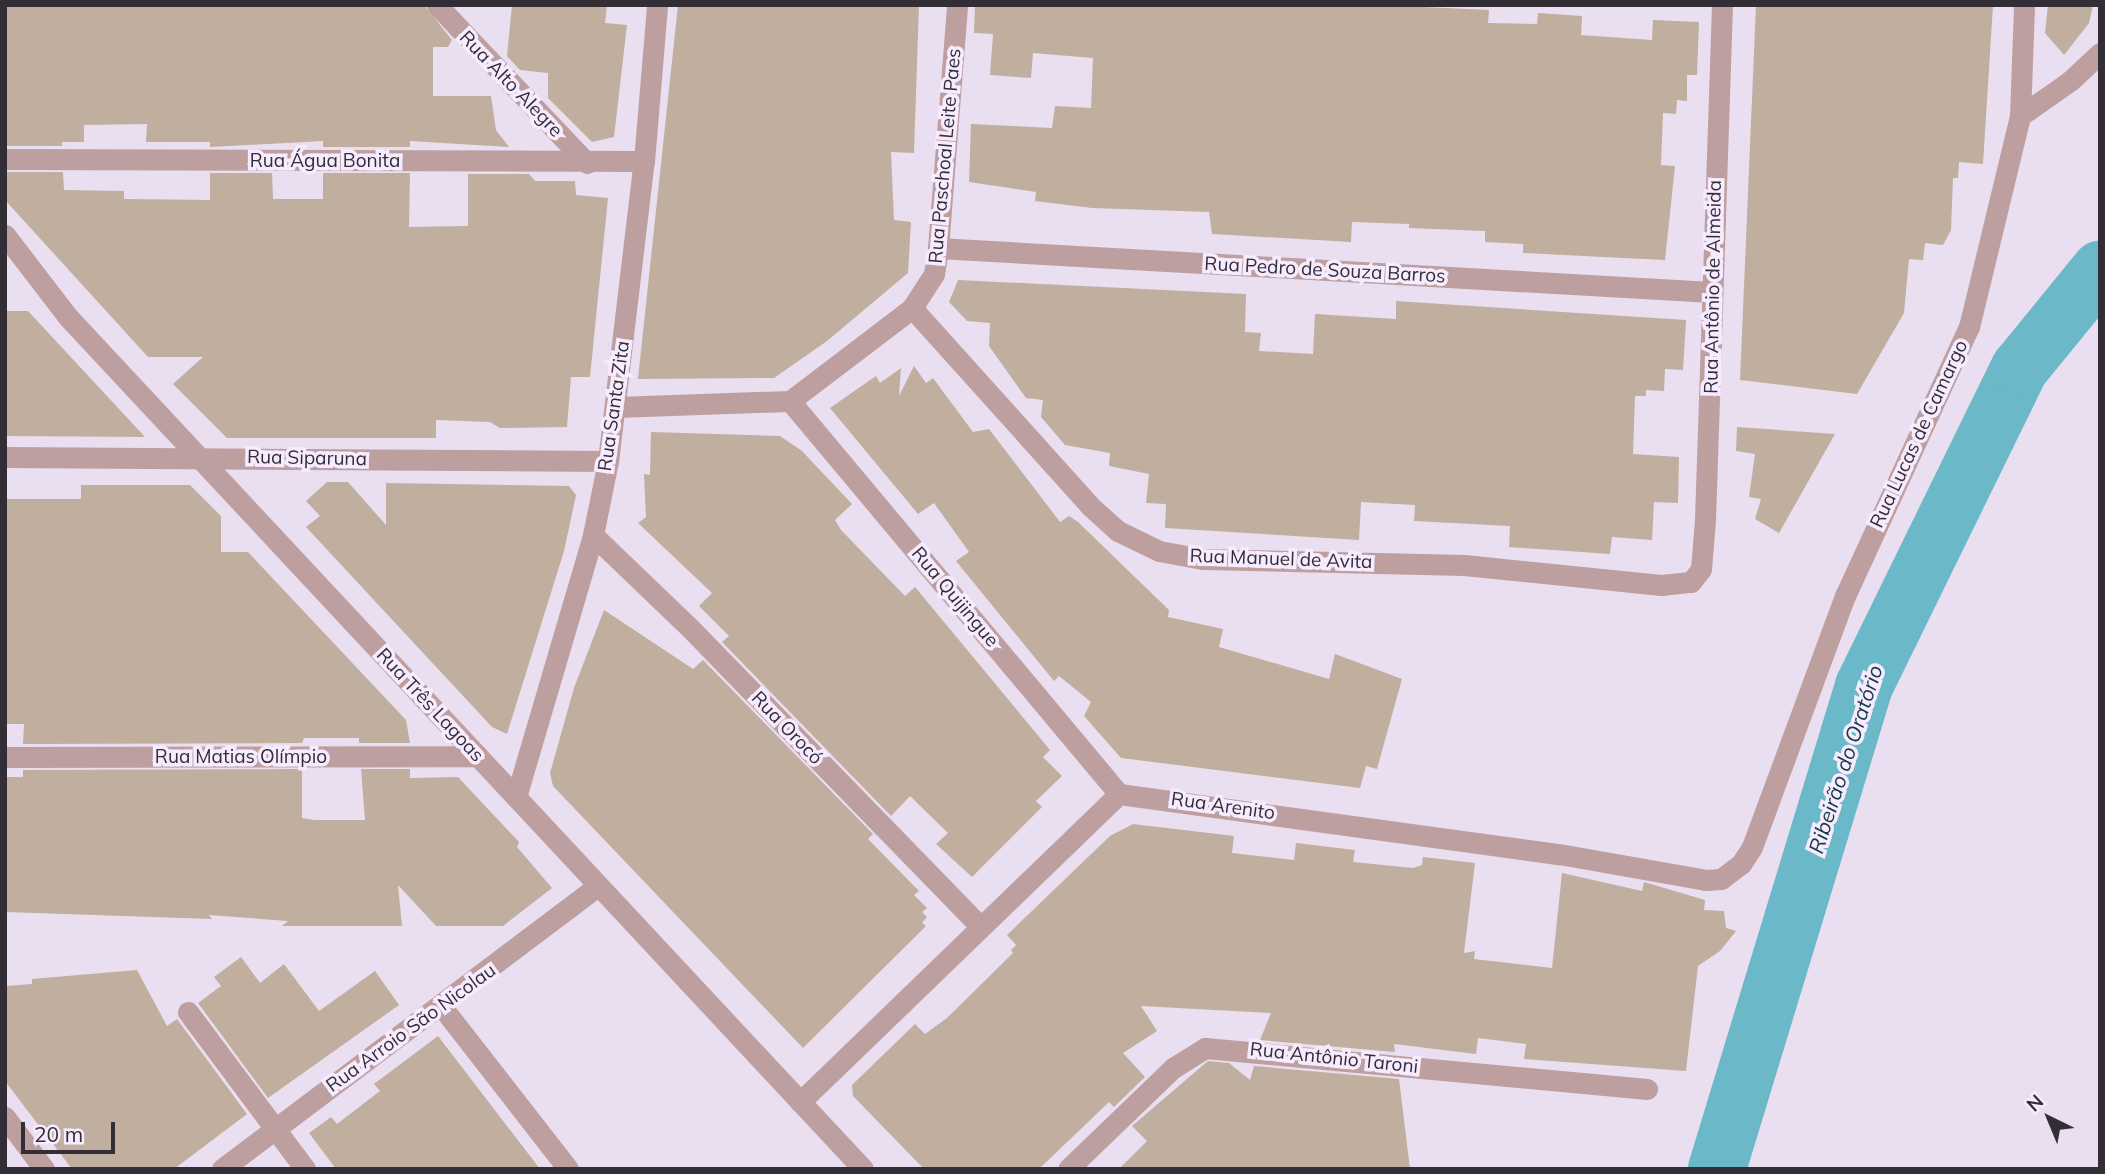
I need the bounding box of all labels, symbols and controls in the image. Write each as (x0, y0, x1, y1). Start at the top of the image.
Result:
street label: Rua Alto Alegre (455, 26, 567, 142)
street label: Rua Paschoal Leite Paes (924, 48, 966, 264)
street label: Rua Água Bonita (250, 150, 400, 172)
street label: Rua Antônio de Almeida (1700, 180, 1726, 394)
street label: Rua Pedro de Souza Barros (1204, 252, 1446, 288)
street label: Rua Lucas de Camargo (1865, 336, 1973, 532)
street label: Rua Santa Zita (594, 339, 634, 473)
street label: Rua Siparuna (247, 446, 367, 470)
street label: Rua Quijingue (907, 542, 1003, 652)
street label: Rua Manuel de Avita (1189, 544, 1373, 574)
street label: Rua Três Lagoas (372, 644, 488, 766)
water label: Ribeirão do Oratório (1803, 662, 1887, 856)
street label: Rua Orocó (747, 687, 827, 769)
street label: Rua Matias Olímpio (155, 746, 327, 768)
street label: Rua Arenito (1170, 787, 1276, 825)
street label: Rua Arroio São Nicolau (322, 959, 500, 1097)
street label: Rua Antônio Taroni (1249, 1038, 1419, 1078)
north arrow (2014, 1083, 2084, 1153)
text: N (2021, 1089, 2048, 1116)
scale bar (24, 1108, 119, 1152)
text: 20 m (34, 1121, 83, 1147)

